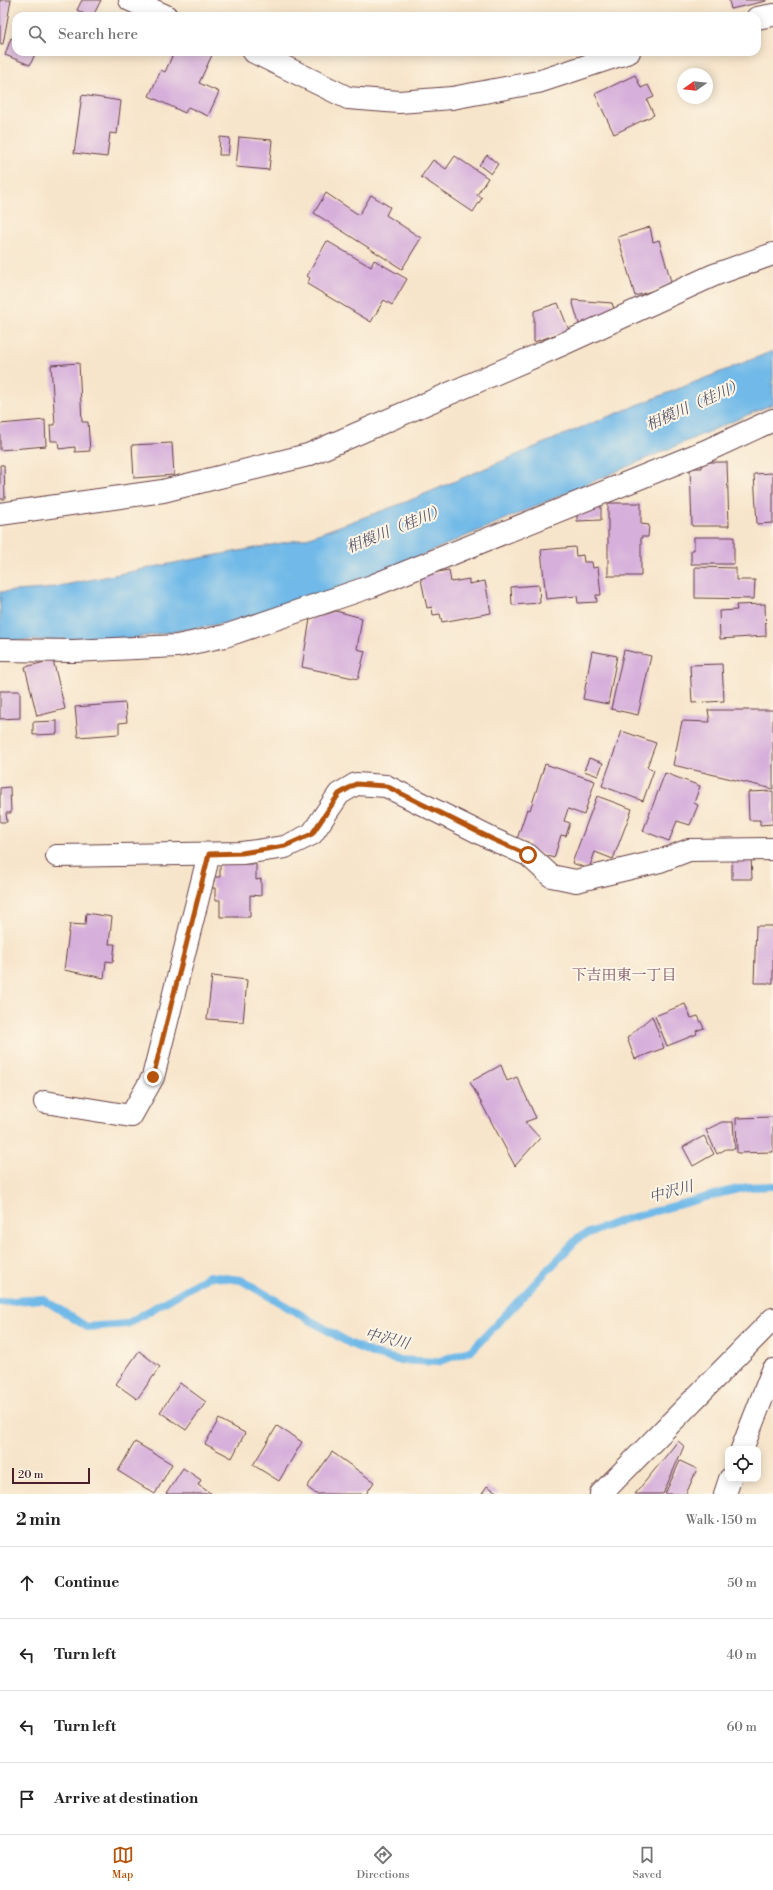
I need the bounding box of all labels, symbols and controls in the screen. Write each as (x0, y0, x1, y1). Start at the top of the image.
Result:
search box (12, 12, 761, 56)
icon: search (26, 23, 48, 45)
text: Search here (58, 25, 138, 44)
north arrow (677, 68, 713, 104)
water label: 相模川（桂川） (643, 375, 747, 435)
water label: 相模川（桂川） (344, 501, 448, 557)
route start (519, 846, 537, 864)
district label: 下吉田東一丁目 (571, 966, 677, 985)
route end (144, 1068, 162, 1086)
water label: 中沢川 (647, 1176, 697, 1207)
water label: 中沢川 (363, 1324, 413, 1354)
map controls (725, 1446, 761, 1482)
button: locate (725, 1446, 761, 1482)
scale bar (12, 1466, 90, 1485)
text: 20 m (18, 1468, 43, 1482)
text: 2 min (16, 1509, 61, 1531)
text: Walk · 150 m (686, 1512, 757, 1528)
icon: ahead (16, 1572, 38, 1594)
text: Continue (54, 1573, 119, 1592)
text: 50 m (727, 1575, 757, 1591)
icon: left (16, 1644, 38, 1666)
text: Turn left (54, 1645, 116, 1664)
text: 40 m (727, 1647, 757, 1663)
icon: left (16, 1716, 38, 1738)
text: Turn left (54, 1717, 116, 1736)
text: 60 m (726, 1719, 757, 1735)
icon: arrive (16, 1788, 38, 1810)
text: Arrive at destination (54, 1789, 198, 1808)
tab: Map (112, 1844, 134, 1882)
tab: Directions (357, 1844, 410, 1882)
tab: Saved (633, 1844, 661, 1882)

